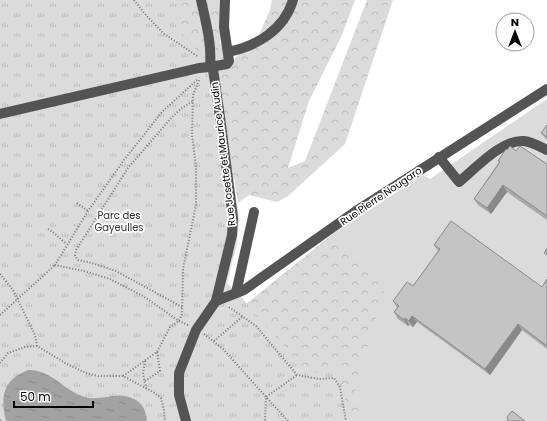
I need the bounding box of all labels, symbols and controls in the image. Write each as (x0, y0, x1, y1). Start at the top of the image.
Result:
north arrow (495, 12, 535, 52)
text: N (511, 14, 519, 30)
street label: Rue Josette et Maurice Audin (207, 81, 239, 227)
street label: Rue Pierre Nougaro (337, 163, 425, 229)
park label: Parc des Gayeulles (94, 208, 144, 235)
scale bar (14, 383, 93, 409)
text: 50 m (20, 388, 51, 405)

